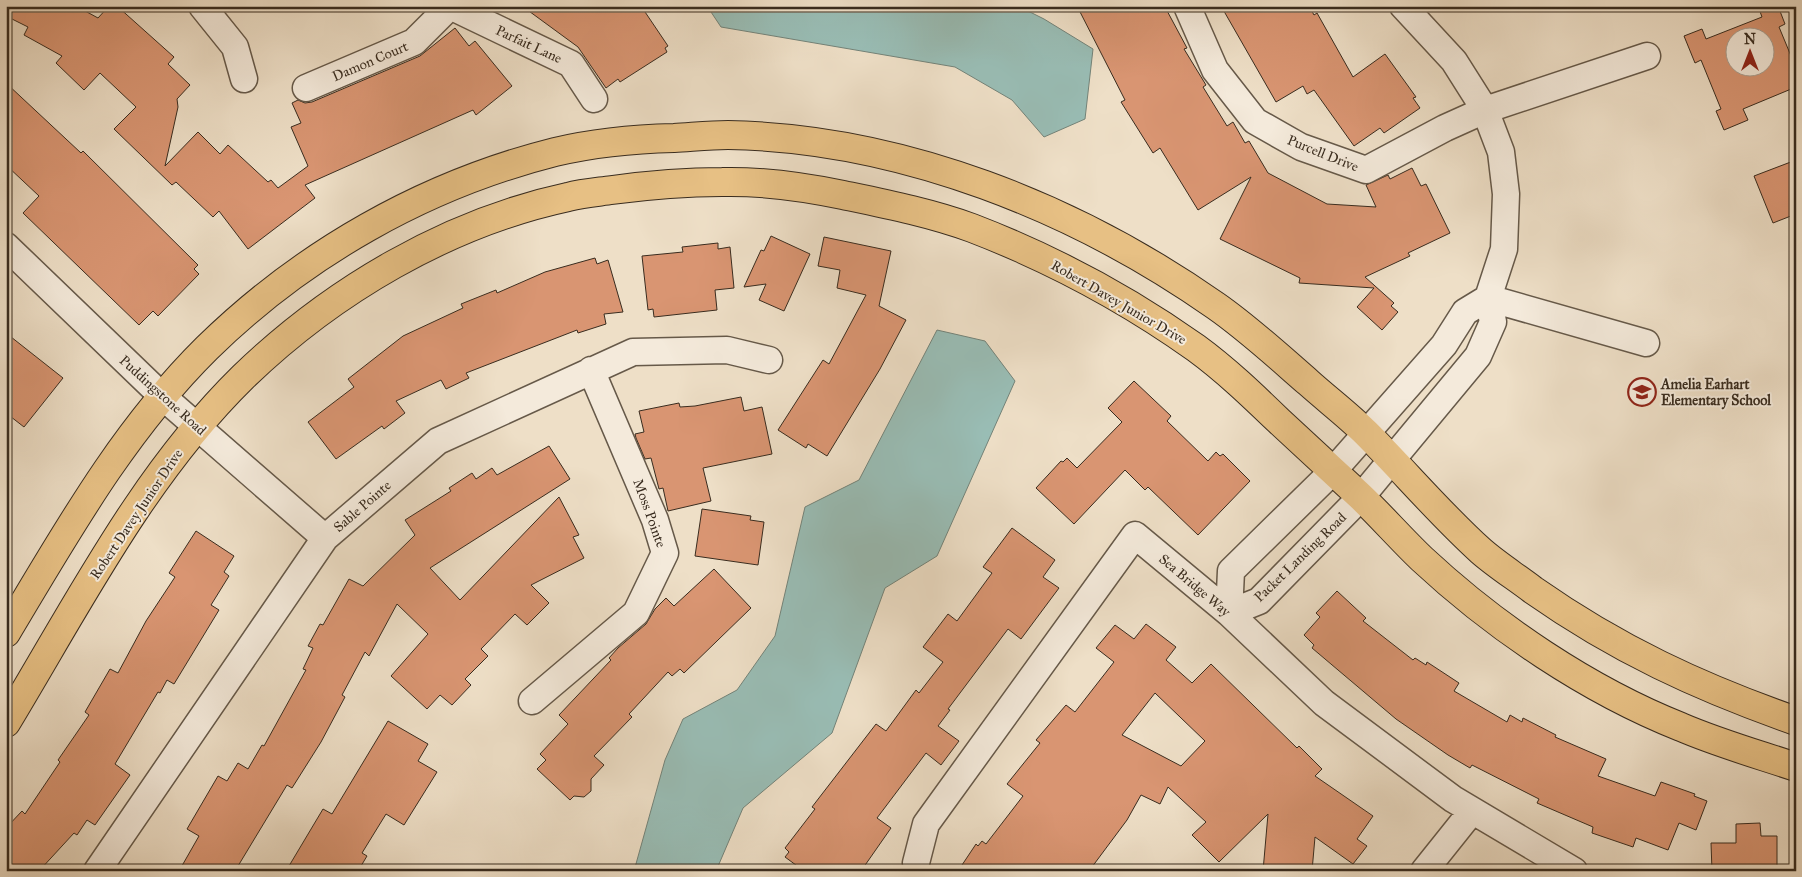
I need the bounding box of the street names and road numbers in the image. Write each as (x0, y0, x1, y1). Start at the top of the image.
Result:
street label: Parfait Lane (493, 22, 565, 67)
street label: Damon Court (330, 38, 411, 85)
street label: Purcell Drive (1285, 131, 1361, 176)
street label: Robert Davey Junior Drive (1048, 257, 1190, 349)
street label: Puddingstone Road (116, 352, 210, 439)
street label: Robert Davey Junior Drive (86, 446, 187, 583)
street label: Sable Pointe (330, 477, 395, 536)
street label: Moss Pointe (629, 477, 670, 550)
street label: Packet Landing Road (1251, 509, 1350, 606)
street label: Sea Bridge Way (1155, 550, 1234, 621)

